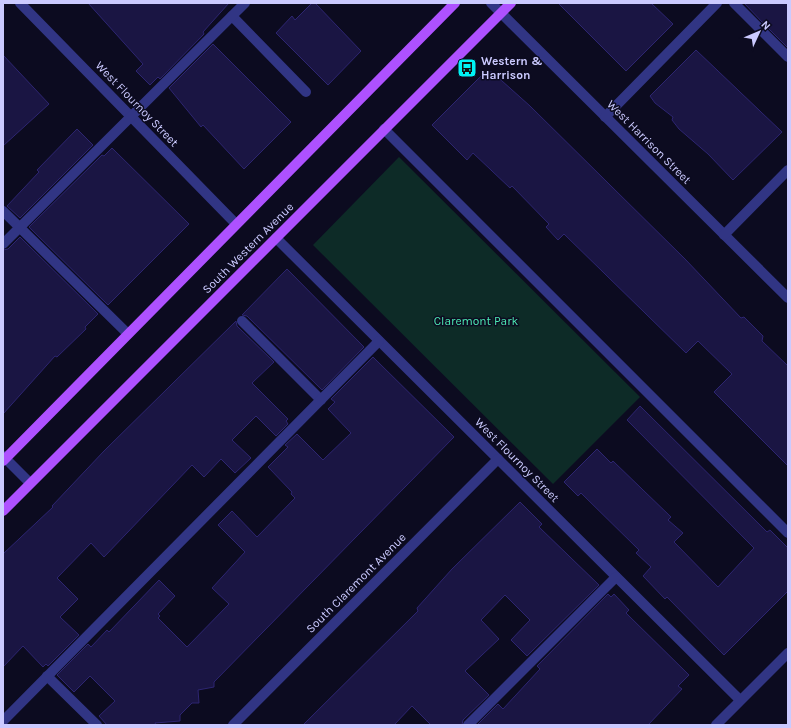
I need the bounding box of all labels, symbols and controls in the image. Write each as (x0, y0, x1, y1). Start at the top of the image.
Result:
north arrow (739, 12, 779, 52)
text: N (758, 18, 773, 33)
place label: Western & Harrison (481, 54, 542, 82)
bus stop icon: Western & Harrison (456, 57, 478, 79)
street label: West Flournoy Street (93, 58, 182, 150)
street label: West Harrison Street (604, 97, 694, 187)
street label: South Western Avenue (200, 200, 296, 296)
park label: Claremont Park (434, 314, 519, 328)
street label: West Flournoy Street (472, 415, 562, 505)
street label: South Claremont Avenue (303, 530, 409, 636)

